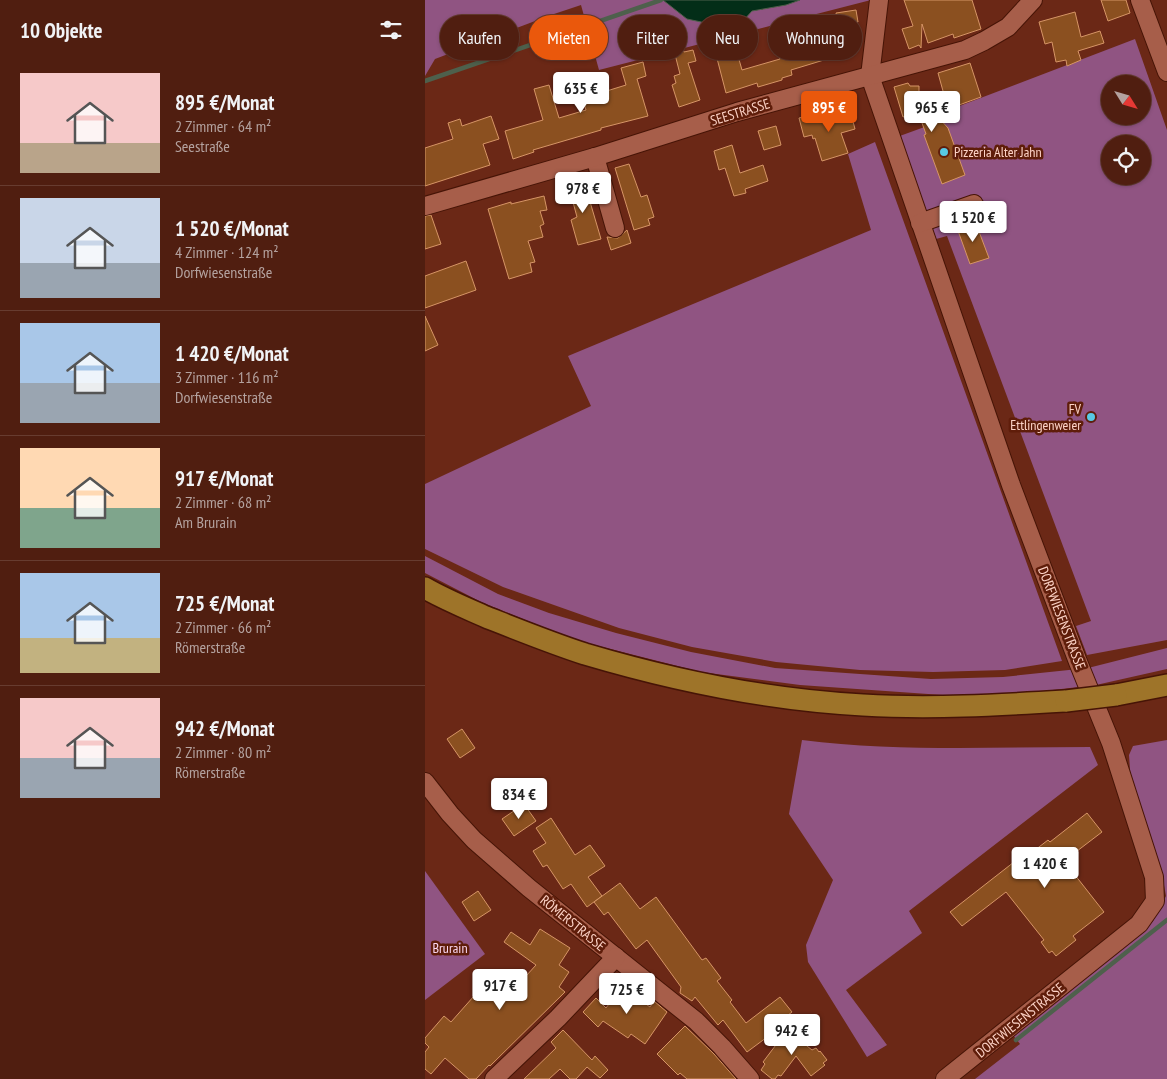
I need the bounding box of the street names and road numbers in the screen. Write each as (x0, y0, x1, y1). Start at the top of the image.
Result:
street label: SEESTRASSE (708, 94, 772, 130)
street label: DORFWIESENSTRASSE (1034, 564, 1090, 672)
street label: RÖMERSTRASSE (537, 891, 609, 955)
street label: DORFWIESENSTRASSE (972, 979, 1068, 1061)

